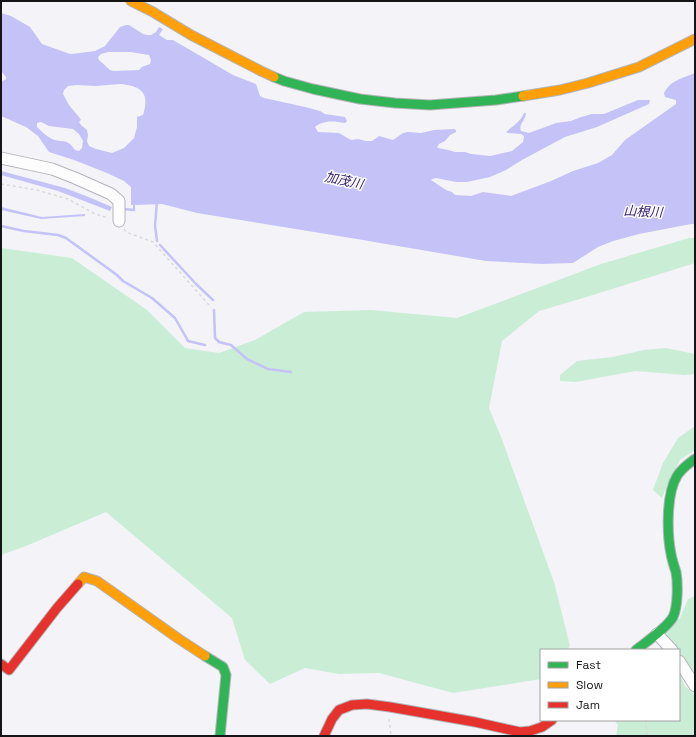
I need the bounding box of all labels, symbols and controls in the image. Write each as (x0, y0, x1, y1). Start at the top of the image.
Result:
water label: 加茂川 (323, 168, 367, 193)
water label: 山根川 (623, 202, 665, 221)
legend (540, 649, 680, 721)
text: Fast (576, 657, 601, 673)
text: Slow (576, 677, 603, 693)
text: Jam (576, 697, 600, 713)

